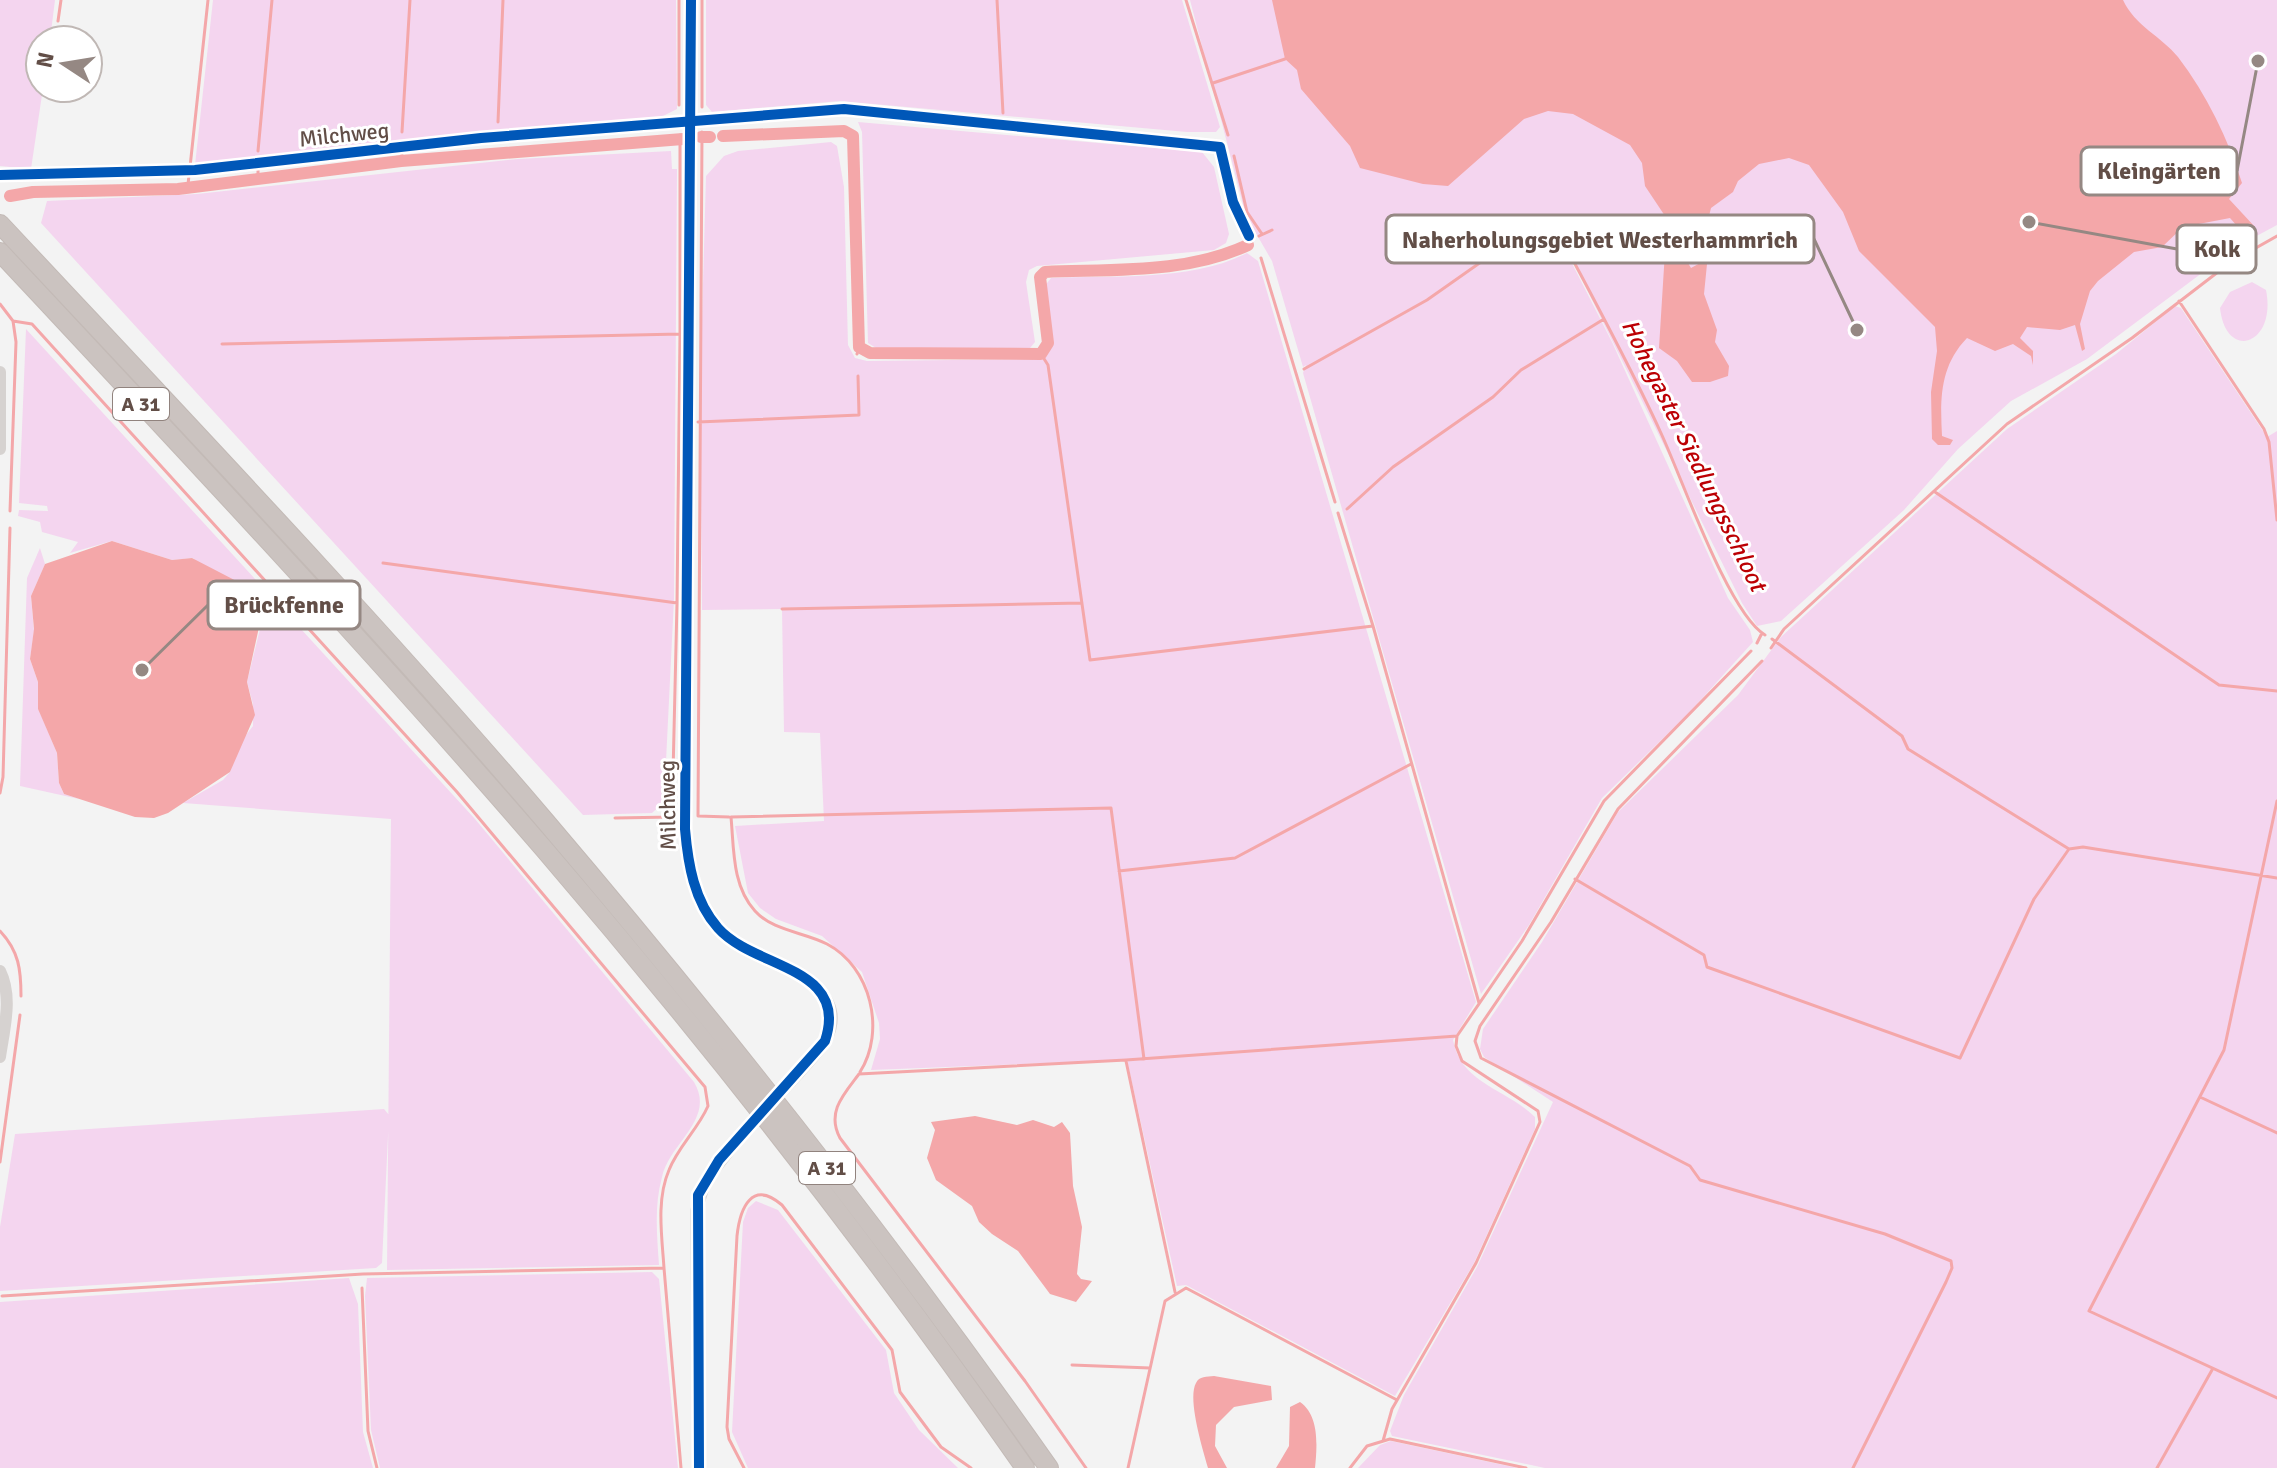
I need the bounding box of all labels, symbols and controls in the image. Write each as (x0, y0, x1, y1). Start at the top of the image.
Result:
north arrow (24, 24, 104, 104)
text: N (30, 50, 60, 70)
street label: Milchweg (298, 116, 390, 153)
callout: Kleingärten (2081, 147, 2237, 195)
text: Kleingärten (2097, 156, 2221, 186)
callout: Naherholungsgebiet Westerhammrich (1386, 215, 1814, 263)
text: Naherholungsgebiet Westerhammrich (1402, 225, 1798, 255)
callout: Kolk (2177, 225, 2256, 273)
text: Kolk (2193, 234, 2241, 264)
water label: Hohegaster Siedlungsschloot (1615, 314, 1774, 598)
road number: A 31 (113, 388, 169, 420)
callout: Brückfenne (208, 581, 360, 629)
text: Brückfenne (224, 590, 344, 620)
street label: Milchweg (653, 760, 682, 850)
road number: A 31 (799, 1152, 855, 1184)

